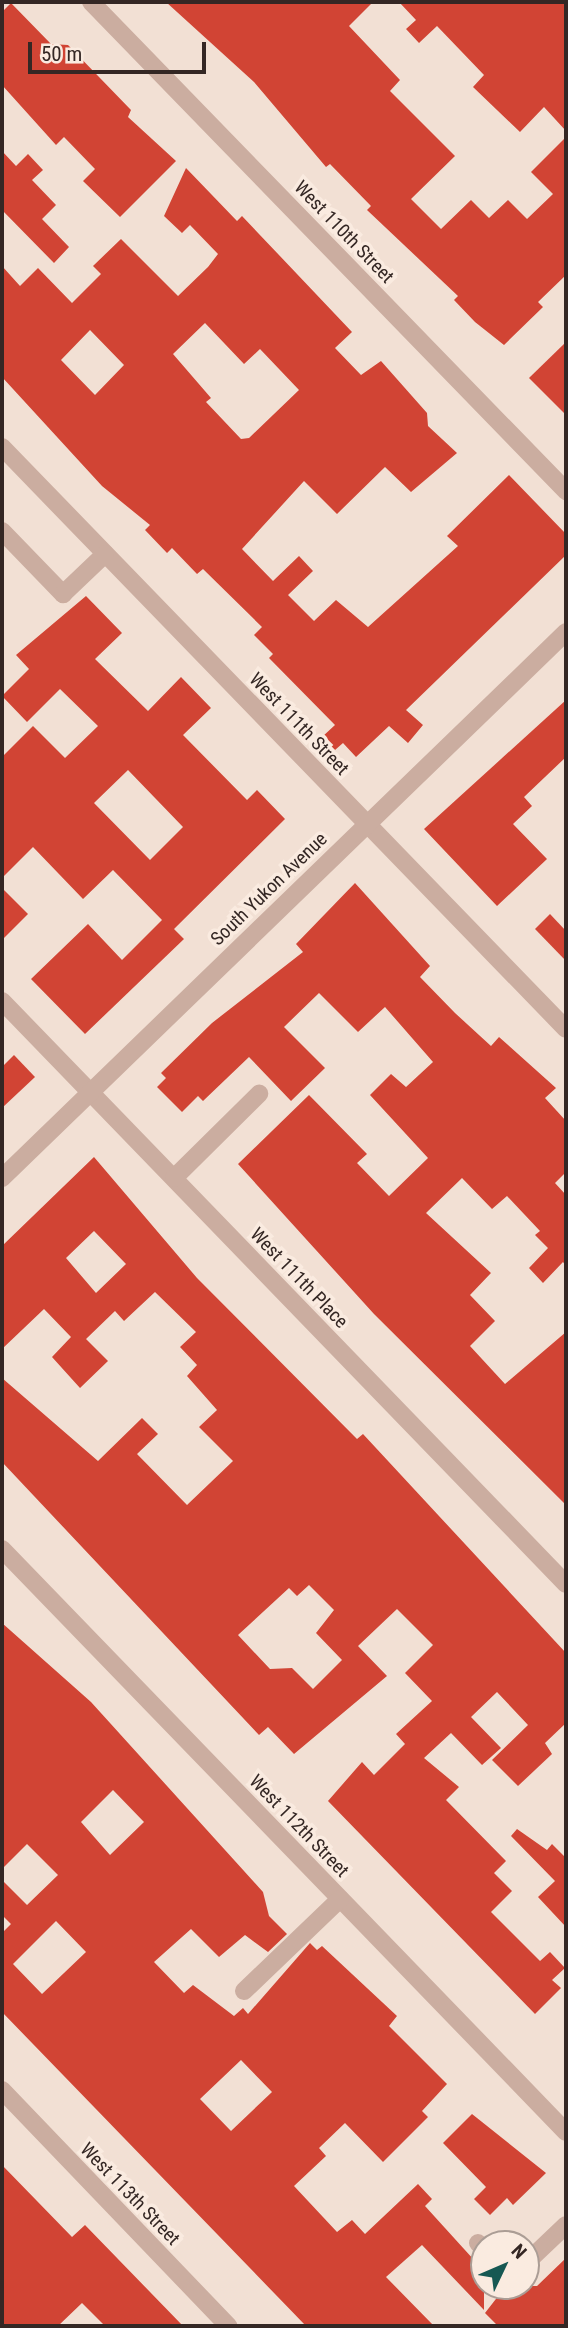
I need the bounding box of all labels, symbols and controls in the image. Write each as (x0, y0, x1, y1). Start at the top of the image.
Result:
scale bar (32, 28, 210, 72)
text: 50 m (41, 42, 82, 66)
street label: West 110th Street (289, 176, 399, 288)
street label: West 111th Street (244, 668, 354, 780)
street label: South Yukon Avenue (206, 828, 332, 950)
street label: West 111th Place (245, 1223, 353, 1333)
street label: West 112th Street (244, 1770, 354, 1882)
street label: West 113th Street (75, 2138, 185, 2250)
north arrow (470, 2230, 540, 2300)
text: N (507, 2239, 531, 2264)

